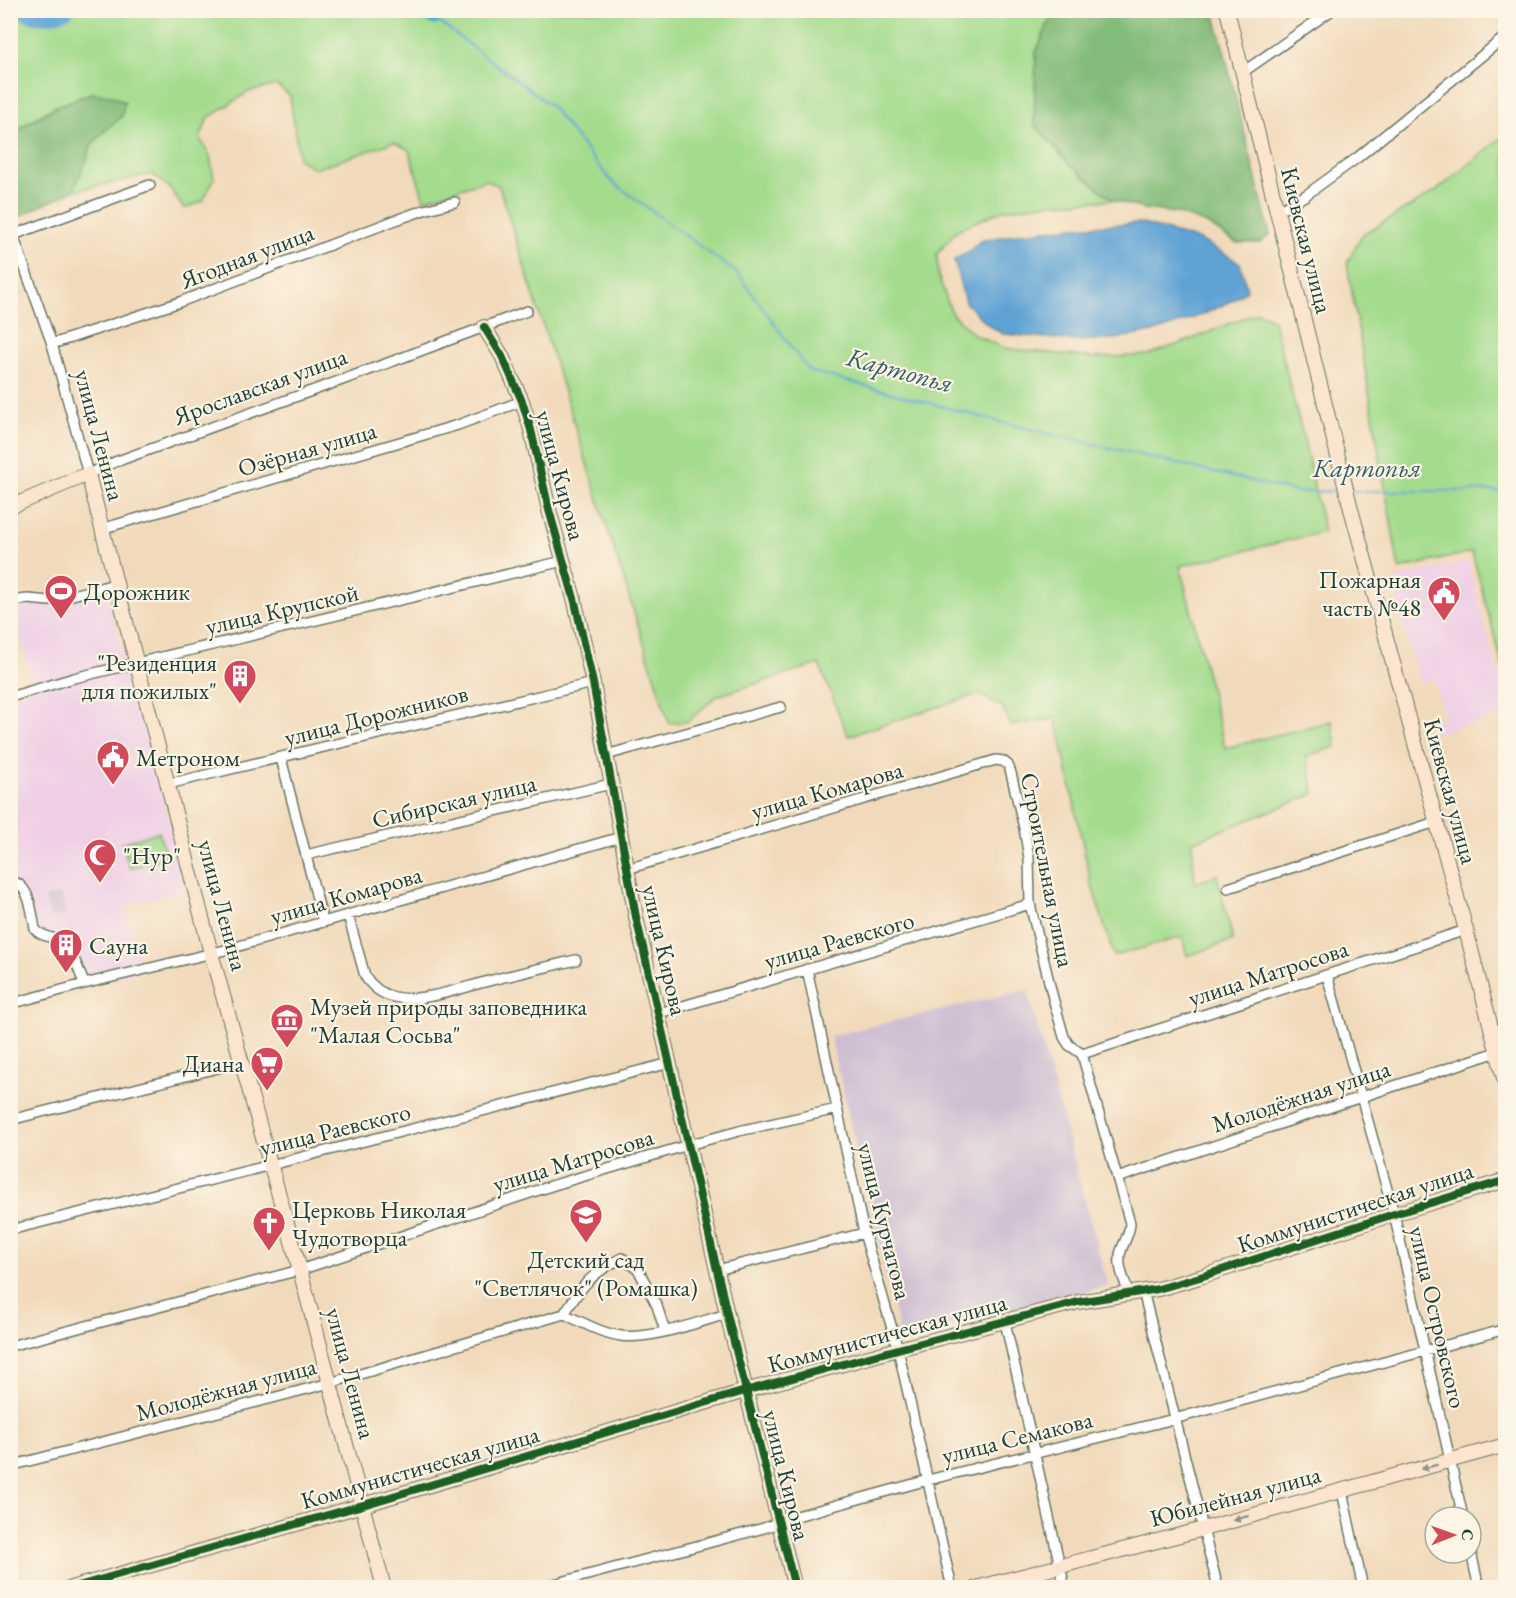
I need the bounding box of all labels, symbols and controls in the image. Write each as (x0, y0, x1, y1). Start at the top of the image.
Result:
street label: Киевская улица (1274, 164, 1340, 317)
street label: Ягодная улица (175, 216, 319, 296)
water label: Картопья (842, 339, 957, 400)
street label: Ярославская улица (168, 340, 351, 432)
street label: улица Ленина (68, 366, 132, 504)
street label: улица Кирова (529, 407, 593, 544)
street label: Озёрная улица (234, 414, 380, 484)
water label: Картопья (1312, 451, 1421, 485)
place label: Пожарная часть №48 (1319, 564, 1421, 623)
sports icon: Дорожник (43, 573, 79, 620)
public building icon: Пожарная часть №48 (1426, 575, 1462, 622)
place label: Дорожник (84, 576, 191, 607)
street label: улица Крупской (202, 576, 362, 642)
place label: "Резиденция для пожилых" (82, 647, 217, 706)
building icon: "Резиденция для пожилых" (222, 658, 258, 705)
street label: улица Дорожников (281, 677, 471, 753)
street label: Киевская улица (1417, 715, 1485, 868)
public building icon: Метроном (95, 739, 131, 786)
place label: Метроном (136, 742, 240, 773)
street label: улица Комарова (747, 753, 907, 826)
street label: Сибирская улица (369, 767, 540, 835)
street label: Строительная улица (1014, 770, 1082, 970)
street label: улица Ленина (191, 836, 255, 974)
mosque icon: "Нур" (82, 837, 118, 884)
place label: "Нур" (123, 840, 181, 871)
street label: улица Комарова (266, 858, 426, 931)
street label: улица Кирова (635, 881, 695, 1019)
street label: улица Раевского (760, 904, 918, 976)
building icon: Сауна (48, 927, 84, 974)
place label: Сауна (89, 930, 148, 961)
street label: улица Матросова (1184, 932, 1352, 1013)
place label: Музей природы заповедника "Малая Сосьва" (310, 991, 588, 1050)
museum icon: Музей природы заповедника "Малая Сосьва" (269, 1002, 305, 1049)
supermarket icon: Диана (249, 1045, 285, 1092)
place label: Диана (183, 1048, 244, 1079)
street label: Молодёжная улица (1208, 1052, 1394, 1139)
street label: улица Раевского (256, 1095, 414, 1163)
street label: улица Матросова (489, 1121, 658, 1199)
street label: улица Курчатова (851, 1139, 920, 1303)
street label: Коммунистическая улица (1233, 1154, 1477, 1260)
place label: Церковь Николая Чудотворца (292, 1194, 467, 1253)
school or university icon: Детский сад "Светлячок" (Ромашка) (568, 1197, 604, 1244)
church icon: Церковь Николая Чудотворца (251, 1205, 287, 1252)
street label: улица Островского (1402, 1223, 1474, 1411)
place label: Детский сад "Светлячок" (Ромашка) (474, 1244, 698, 1303)
street label: Коммунистическая улица (764, 1286, 1010, 1380)
street label: улица Ленина (319, 1304, 383, 1442)
street label: Молодёжная улица (132, 1350, 320, 1428)
street label: улица Семакова (938, 1403, 1096, 1471)
street label: улица Кирова (756, 1406, 818, 1544)
street label: Коммунистическая улица (297, 1418, 543, 1516)
street label: Юбилейная улица (1146, 1458, 1324, 1534)
one-way arrow (1420, 1463, 1438, 1472)
north arrow (1423, 1505, 1483, 1565)
one-way arrow (1232, 1514, 1250, 1523)
text: С (1457, 1529, 1478, 1541)

